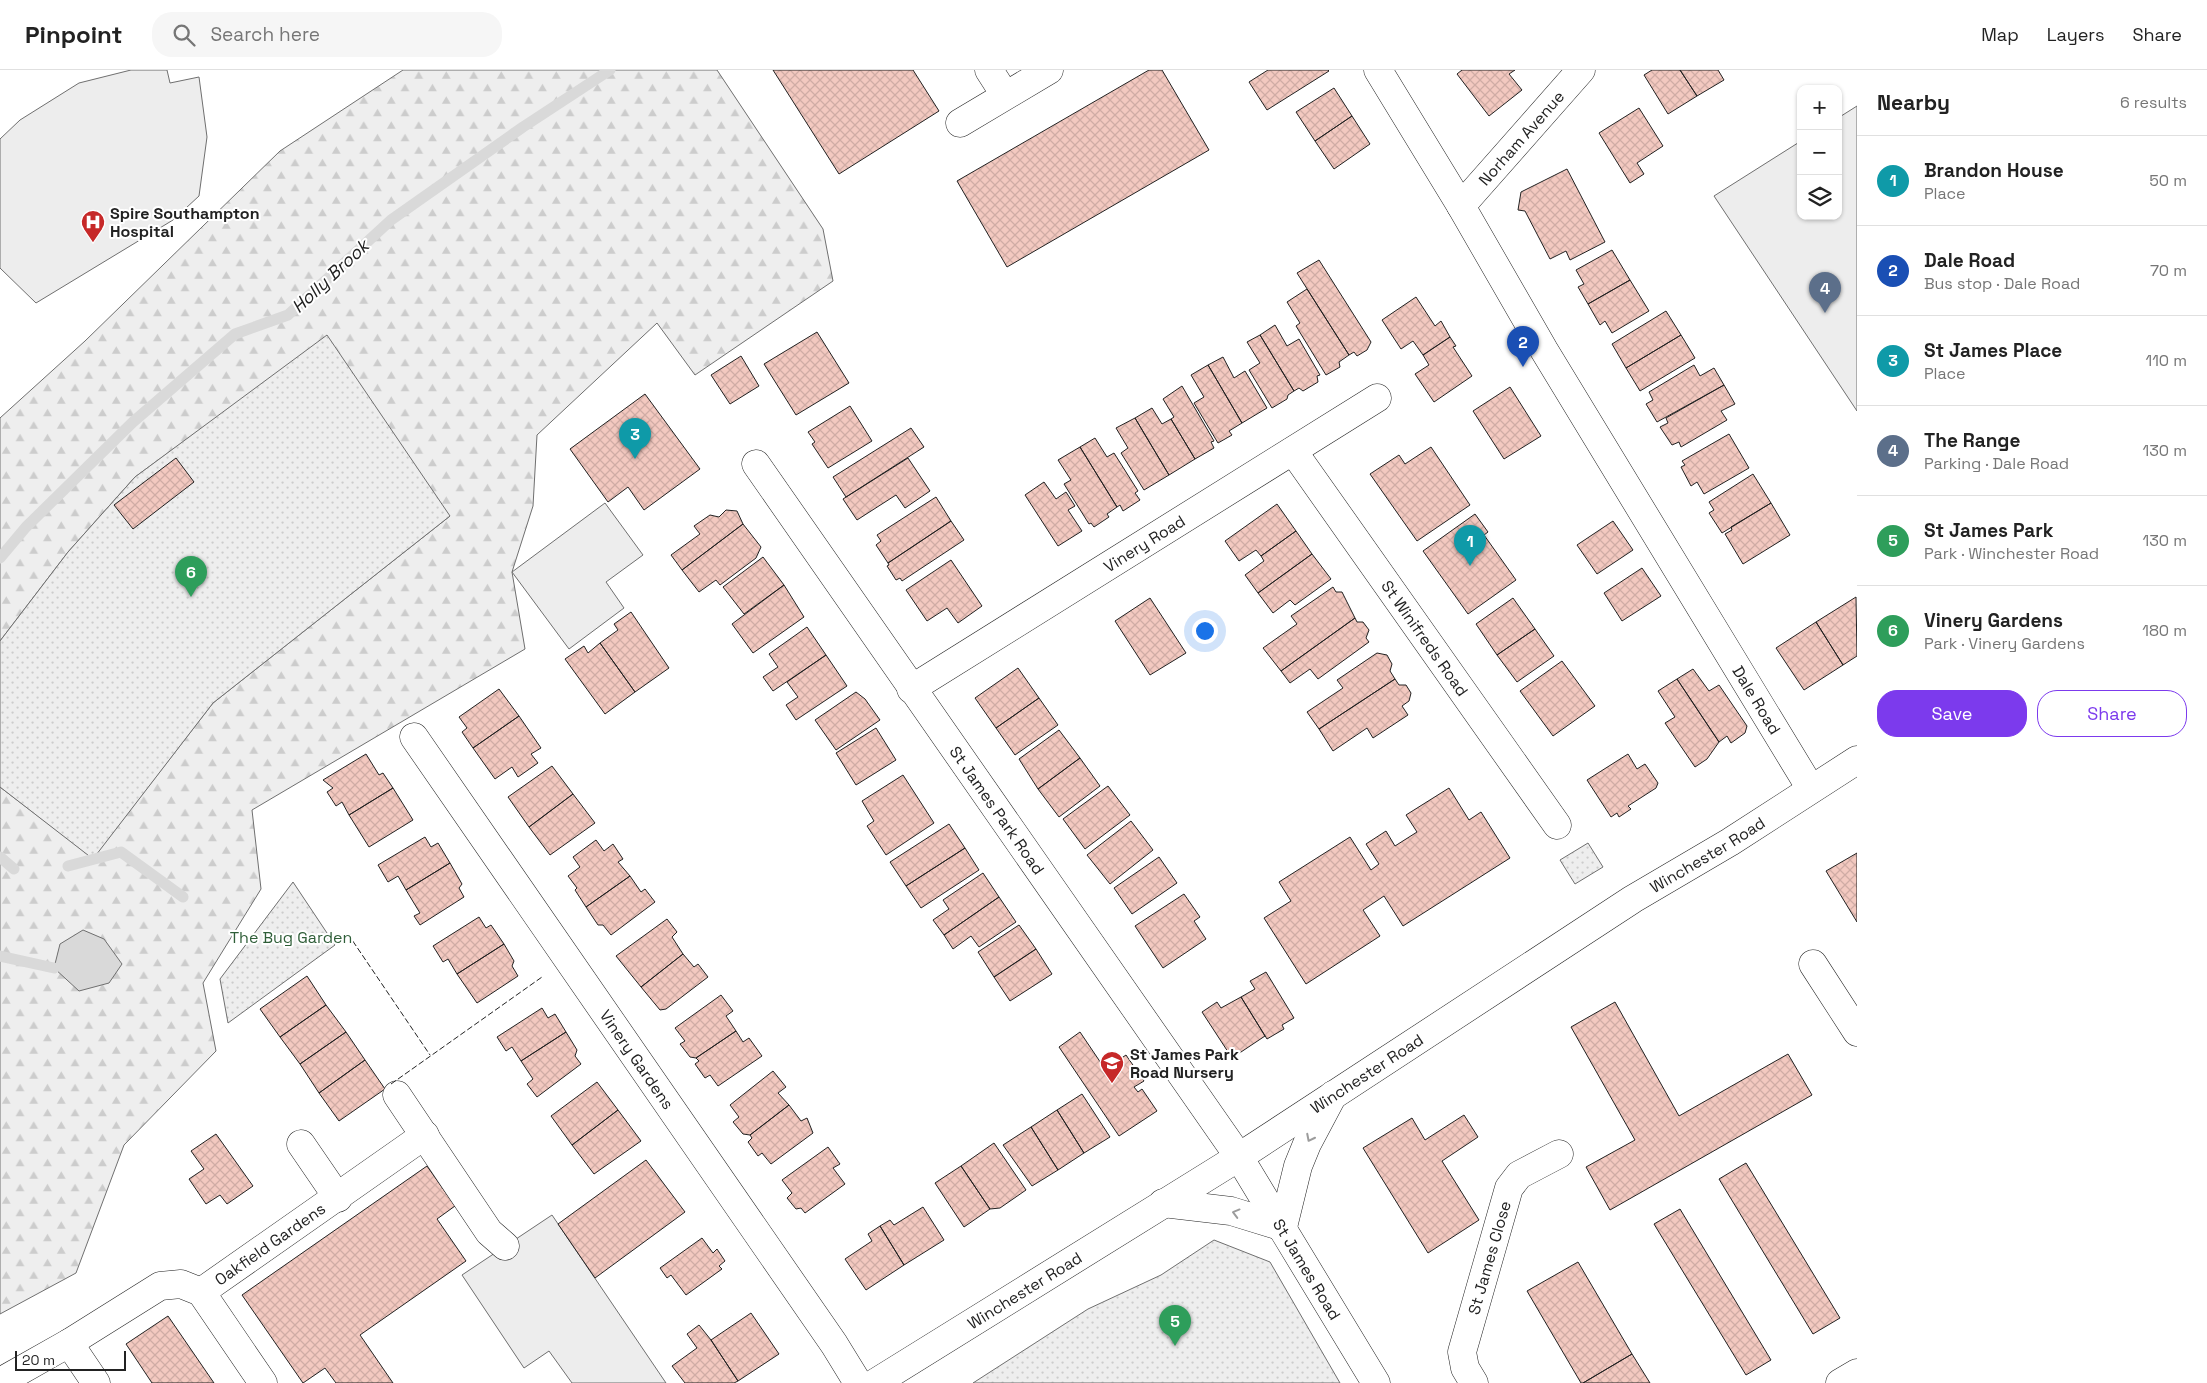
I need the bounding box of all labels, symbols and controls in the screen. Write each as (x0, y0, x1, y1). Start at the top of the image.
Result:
search box (152, 12, 502, 57)
text: Pinpoint (25, 19, 122, 50)
icon: search (170, 21, 198, 49)
text: Search here (210, 22, 320, 47)
text: Map (1981, 23, 2019, 46)
text: Layers (2047, 23, 2104, 46)
text: Share (2132, 23, 2182, 46)
map controls (1797, 85, 1842, 220)
button: + (1797, 85, 1842, 130)
street label: Norham Avenue (1474, 86, 1569, 190)
text: Nearby (1877, 89, 1950, 116)
text: 6 results (2120, 92, 2187, 113)
button: − (1797, 130, 1842, 175)
text: Brandon House (1924, 158, 2064, 183)
text: 1 (1889, 170, 1897, 191)
text: 50 m (2149, 170, 2187, 191)
button: layers (1797, 175, 1842, 220)
text: Place (1924, 183, 1966, 204)
place label: Spire Southampton Hospital (110, 203, 260, 242)
hospital icon: Spire Southampton Hospital (80, 209, 106, 243)
water label: Holly Brook (286, 233, 375, 318)
text: Dale Road (1924, 248, 2015, 273)
text: 2 (1888, 260, 1898, 281)
text: 70 m (2150, 260, 2187, 281)
pin: 4 (1809, 272, 1841, 313)
text: Bus stop · Dale Road (1924, 273, 2080, 294)
pin: 2 (1507, 326, 1539, 367)
text: St James Place (1924, 338, 2062, 363)
text: 3 (1888, 350, 1898, 371)
text: 110 m (2145, 350, 2187, 371)
text: Place (1924, 363, 1966, 384)
pin: 3 (619, 418, 651, 459)
text: The Range (1924, 428, 2020, 453)
text: 4 (1888, 440, 1898, 461)
text: 130 m (2143, 440, 2187, 461)
text: Parking · Dale Road (1924, 453, 2069, 474)
street label: Vinery Road (1100, 510, 1189, 577)
text: St James Park (1924, 518, 2053, 543)
pin: 1 (1454, 525, 1486, 566)
text: 5 (1888, 530, 1898, 551)
text: 130 m (2143, 530, 2187, 551)
text: Park · Winchester Road (1924, 543, 2099, 564)
pin: 6 (175, 556, 207, 597)
street label: St Winifreds Road (1377, 576, 1473, 700)
text: Vinery Gardens (1924, 608, 2063, 633)
your location (1192, 618, 1218, 644)
text: 6 (1888, 620, 1898, 641)
text: 180 m (2142, 620, 2187, 641)
text: Park · Vinery Gardens (1924, 633, 2085, 654)
street label: Dale Road (1728, 662, 1786, 738)
button: Save (1877, 690, 2027, 737)
button: Share (2037, 690, 2187, 737)
street label: St James Park Road (945, 742, 1049, 879)
street label: Winchester Road (1646, 812, 1769, 897)
park label: The Bug Garden (230, 927, 352, 948)
street label: Vinery Gardens (595, 1005, 679, 1113)
street label: Winchester Road (1306, 1029, 1427, 1118)
place label: St James Park Road Nursery (1130, 1044, 1239, 1083)
school or university icon: St James Park Road Nursery (1099, 1050, 1125, 1084)
one-way arrow (1306, 1133, 1316, 1142)
street label: Oakfield Gardens (210, 1198, 329, 1290)
street label: St James Close (1463, 1198, 1515, 1317)
one-way arrow (1232, 1208, 1240, 1219)
street label: St James Road (1268, 1215, 1346, 1324)
street label: Winchester Road (963, 1247, 1086, 1334)
pin: 5 (1159, 1305, 1191, 1346)
scale bar (15, 1348, 126, 1371)
text: 20 m (22, 1351, 55, 1369)

